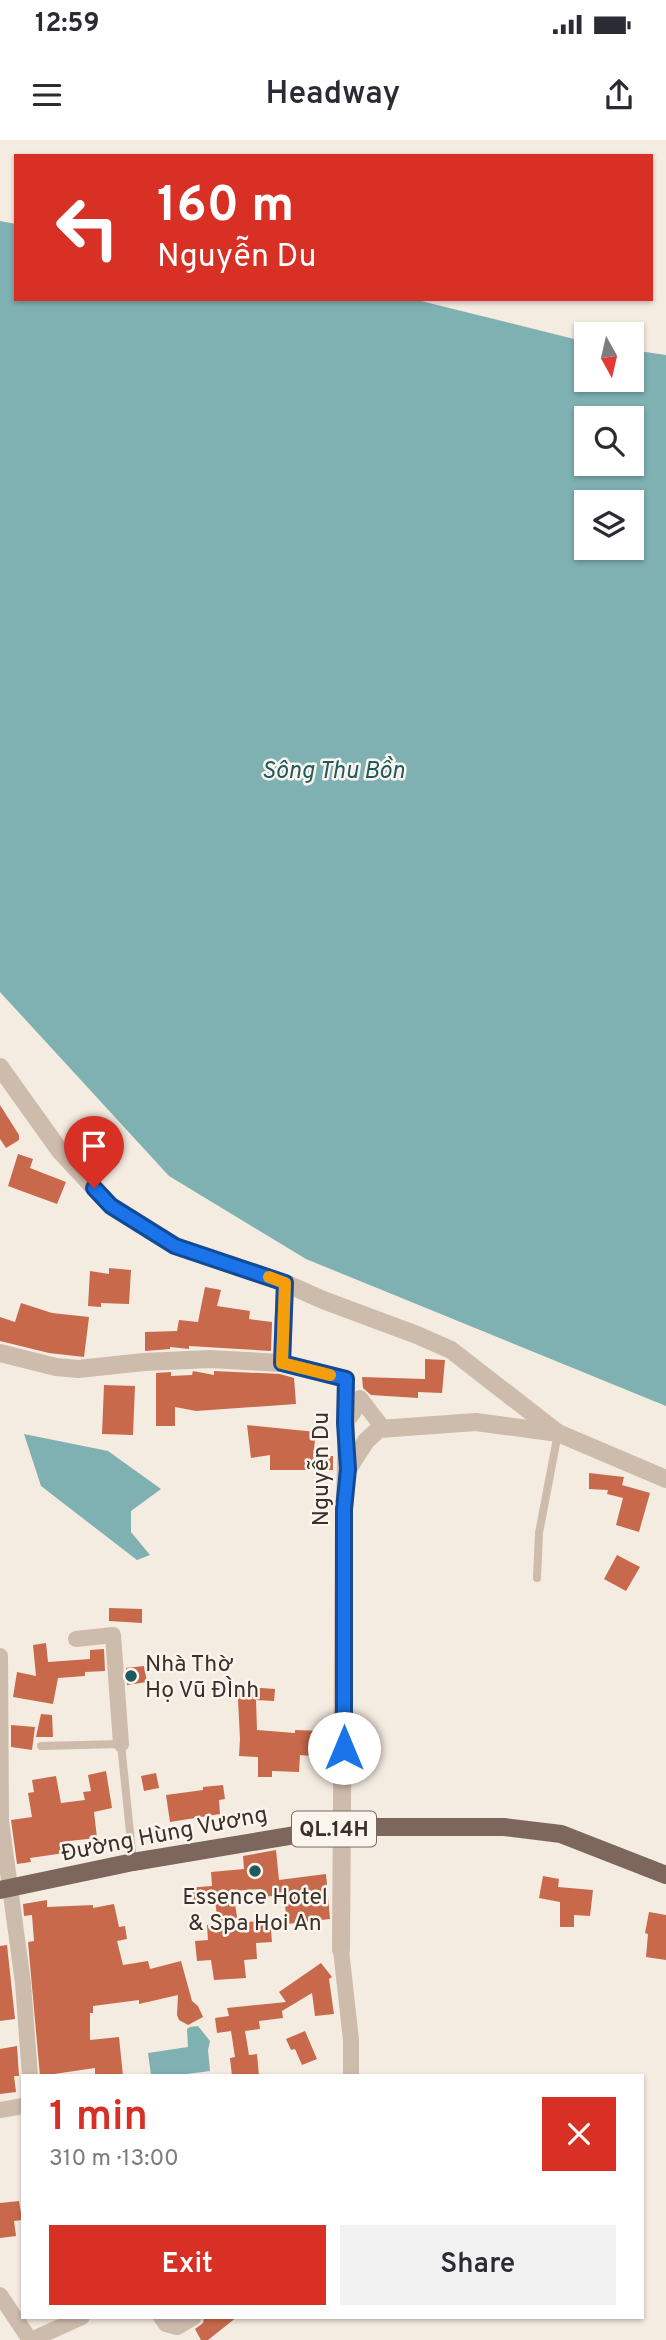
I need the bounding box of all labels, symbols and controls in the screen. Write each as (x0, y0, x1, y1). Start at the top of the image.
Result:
text: 12:59 (35, 8, 100, 41)
text: Headway (266, 75, 400, 115)
icon: menu (28, 76, 66, 114)
icon: share (600, 76, 638, 114)
text: 160 m (157, 177, 294, 239)
icon: left (42, 182, 133, 273)
text: Nguyễn Du (157, 238, 316, 278)
north arrow (574, 322, 644, 392)
map controls (574, 322, 644, 560)
button: search (574, 406, 644, 476)
button: layers (574, 490, 644, 560)
water label: Sông Thu Bồn (261, 756, 405, 787)
pin (64, 1116, 124, 1188)
icon: arrive (75, 1127, 113, 1165)
street label: Nguyễn Du (307, 1412, 337, 1526)
place label: Nhà Thờ Họ Vũ ĐÌnh (145, 1651, 259, 1706)
marker: Nhà Thờ Họ Vũ ĐÌnh (123, 1668, 139, 1684)
position arrow (307, 1711, 381, 1785)
street label: Đường Hùng Vương (59, 1801, 270, 1870)
road number: QL.14H (292, 1812, 376, 1846)
marker: Essence Hotel & Spa Hoi An (247, 1863, 263, 1879)
place label: Essence Hotel & Spa Hoi An (182, 1884, 328, 1939)
text: 1 min (49, 2092, 148, 2145)
button: close (542, 2097, 616, 2171)
text: 310 m · 13:00 (49, 2145, 179, 2174)
button: Exit (49, 2225, 326, 2305)
button: Share (340, 2225, 616, 2305)

